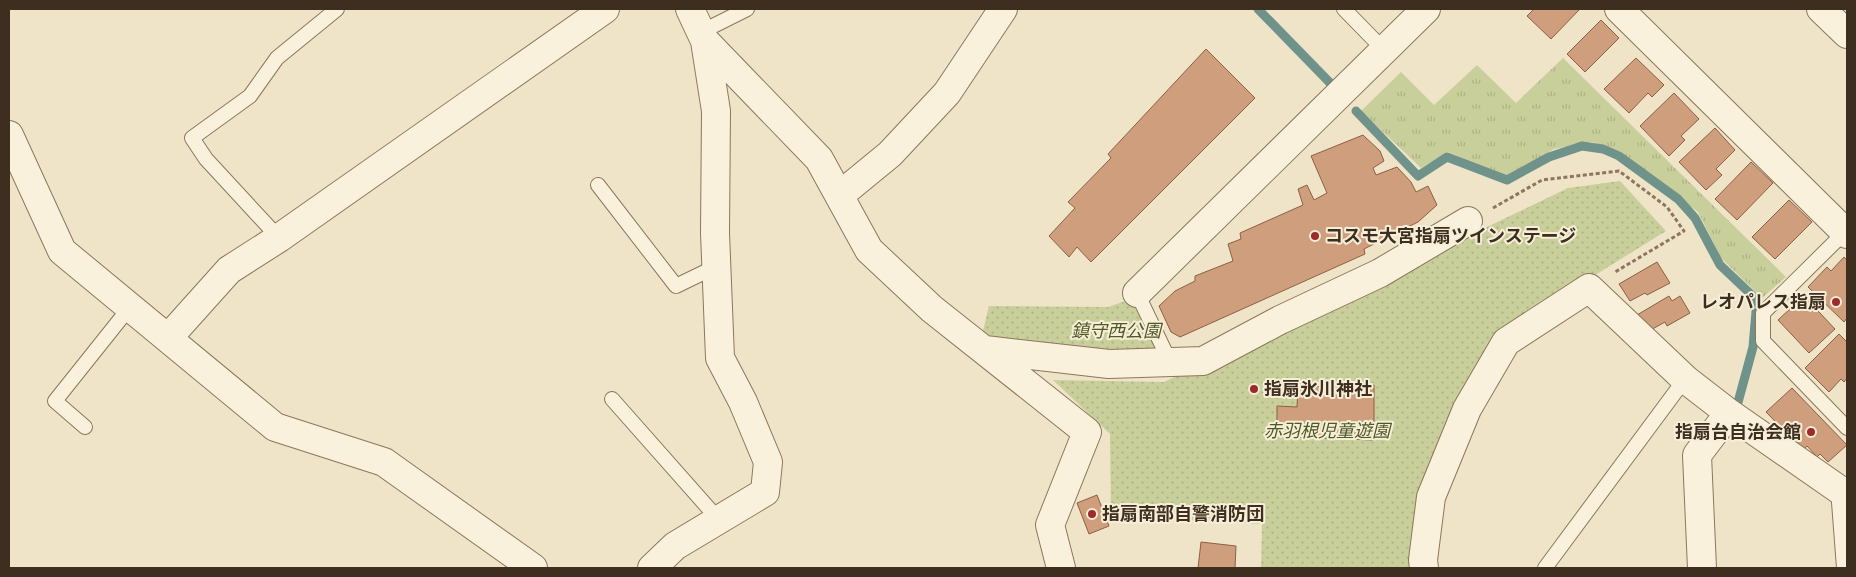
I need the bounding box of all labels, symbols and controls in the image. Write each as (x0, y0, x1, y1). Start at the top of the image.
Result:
place label: コスモ大宮指扇ツインステージ (1325, 225, 1576, 247)
marker: コスモ大宮指扇ツインステージ (1309, 230, 1321, 242)
place label: レオパレス指扇 (1700, 291, 1826, 313)
marker: レオパレス指扇 (1830, 296, 1842, 308)
park label: 鎮守西公園 (1071, 320, 1164, 342)
place label: 指扇氷川神社 (1264, 378, 1372, 400)
marker: 指扇氷川神社 (1248, 383, 1260, 395)
park label: 赤羽根児童遊園 (1264, 420, 1393, 442)
place label: 指扇台自治会館 (1675, 421, 1801, 443)
marker: 指扇台自治会館 (1805, 426, 1817, 438)
place label: 指扇南部自警消防団 (1102, 503, 1264, 525)
marker: 指扇南部自警消防団 (1086, 508, 1098, 520)

